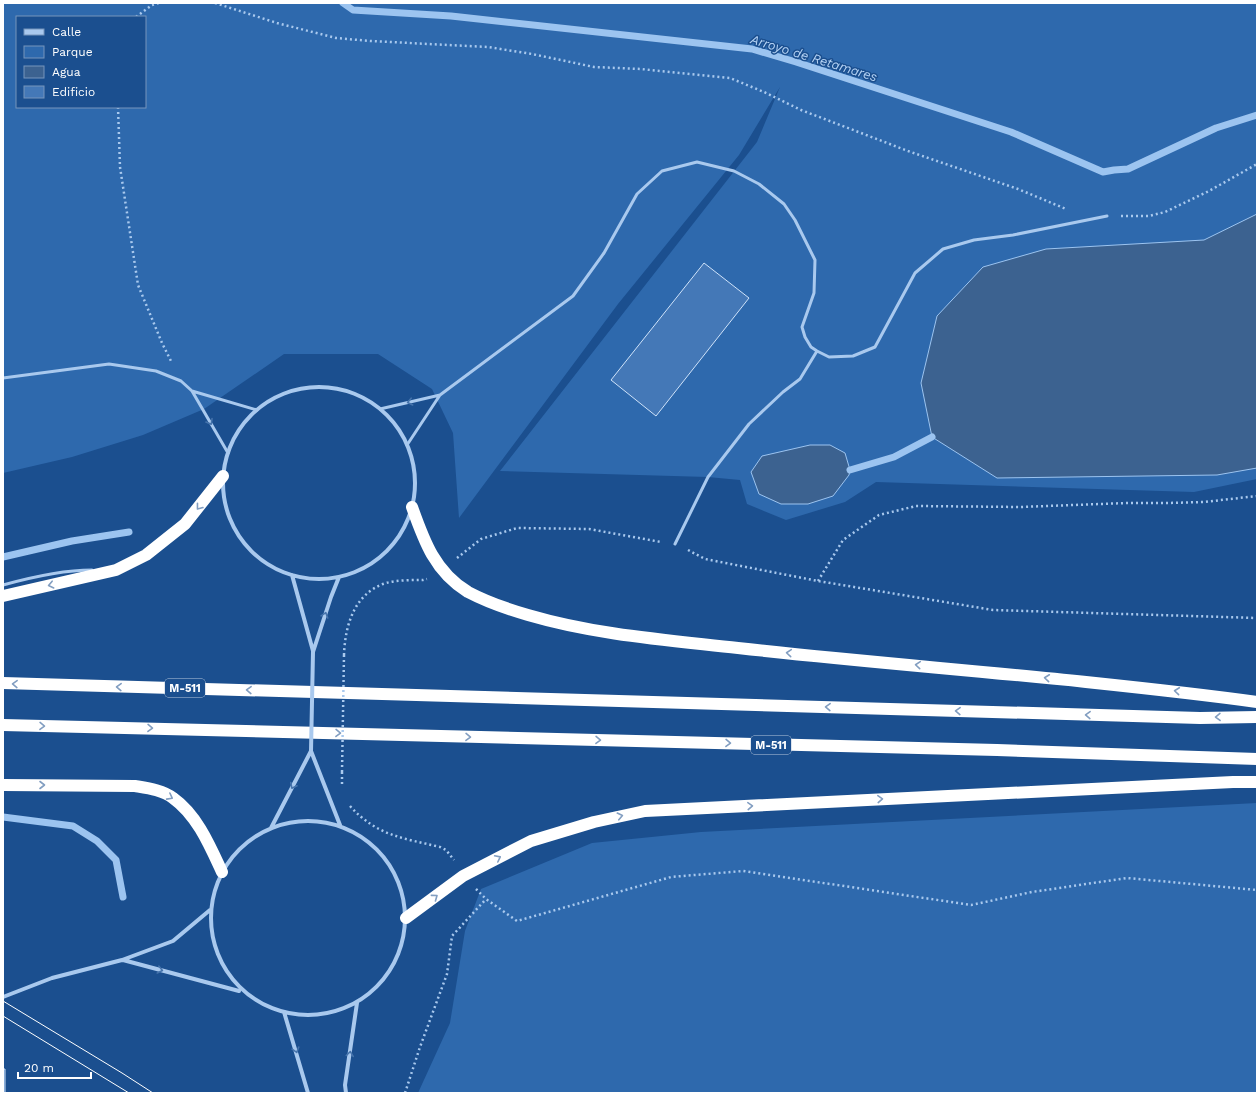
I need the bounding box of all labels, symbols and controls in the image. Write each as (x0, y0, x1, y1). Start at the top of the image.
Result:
legend (16, 16, 146, 108)
text: Calle (52, 25, 81, 39)
water label: Arroyo de Retamares (748, 31, 880, 85)
text: Parque (52, 45, 93, 59)
text: Agua (52, 65, 81, 79)
text: Edificio (52, 85, 95, 99)
one-way arrow (407, 397, 413, 405)
one-way arrow (206, 418, 213, 425)
one-way arrow (197, 502, 204, 509)
one-way arrow (48, 580, 54, 588)
one-way arrow (320, 611, 329, 618)
one-way arrow (786, 649, 792, 658)
one-way arrow (915, 661, 921, 670)
one-way arrow (1044, 674, 1050, 683)
one-way arrow (12, 679, 18, 688)
road number: M-511 (165, 679, 205, 697)
one-way arrow (116, 682, 122, 691)
one-way arrow (246, 686, 252, 694)
one-way arrow (1174, 687, 1180, 696)
one-way arrow (825, 703, 831, 711)
one-way arrow (955, 707, 961, 715)
one-way arrow (1085, 710, 1091, 719)
one-way arrow (1215, 713, 1221, 722)
one-way arrow (39, 722, 45, 730)
one-way arrow (147, 724, 153, 733)
one-way arrow (335, 729, 341, 738)
one-way arrow (465, 733, 471, 741)
one-way arrow (595, 736, 601, 744)
road number: M-511 (751, 736, 791, 754)
one-way arrow (725, 739, 731, 748)
one-way arrow (39, 781, 45, 789)
one-way arrow (290, 782, 297, 789)
one-way arrow (166, 792, 173, 800)
one-way arrow (877, 795, 883, 804)
one-way arrow (747, 801, 753, 810)
one-way arrow (617, 813, 624, 821)
one-way arrow (494, 855, 501, 863)
one-way arrow (430, 895, 437, 902)
one-way arrow (156, 965, 163, 974)
one-way arrow (291, 1046, 299, 1053)
one-way arrow (345, 1051, 354, 1057)
scale bar (18, 1054, 91, 1080)
text: 20 m (24, 1061, 54, 1075)

